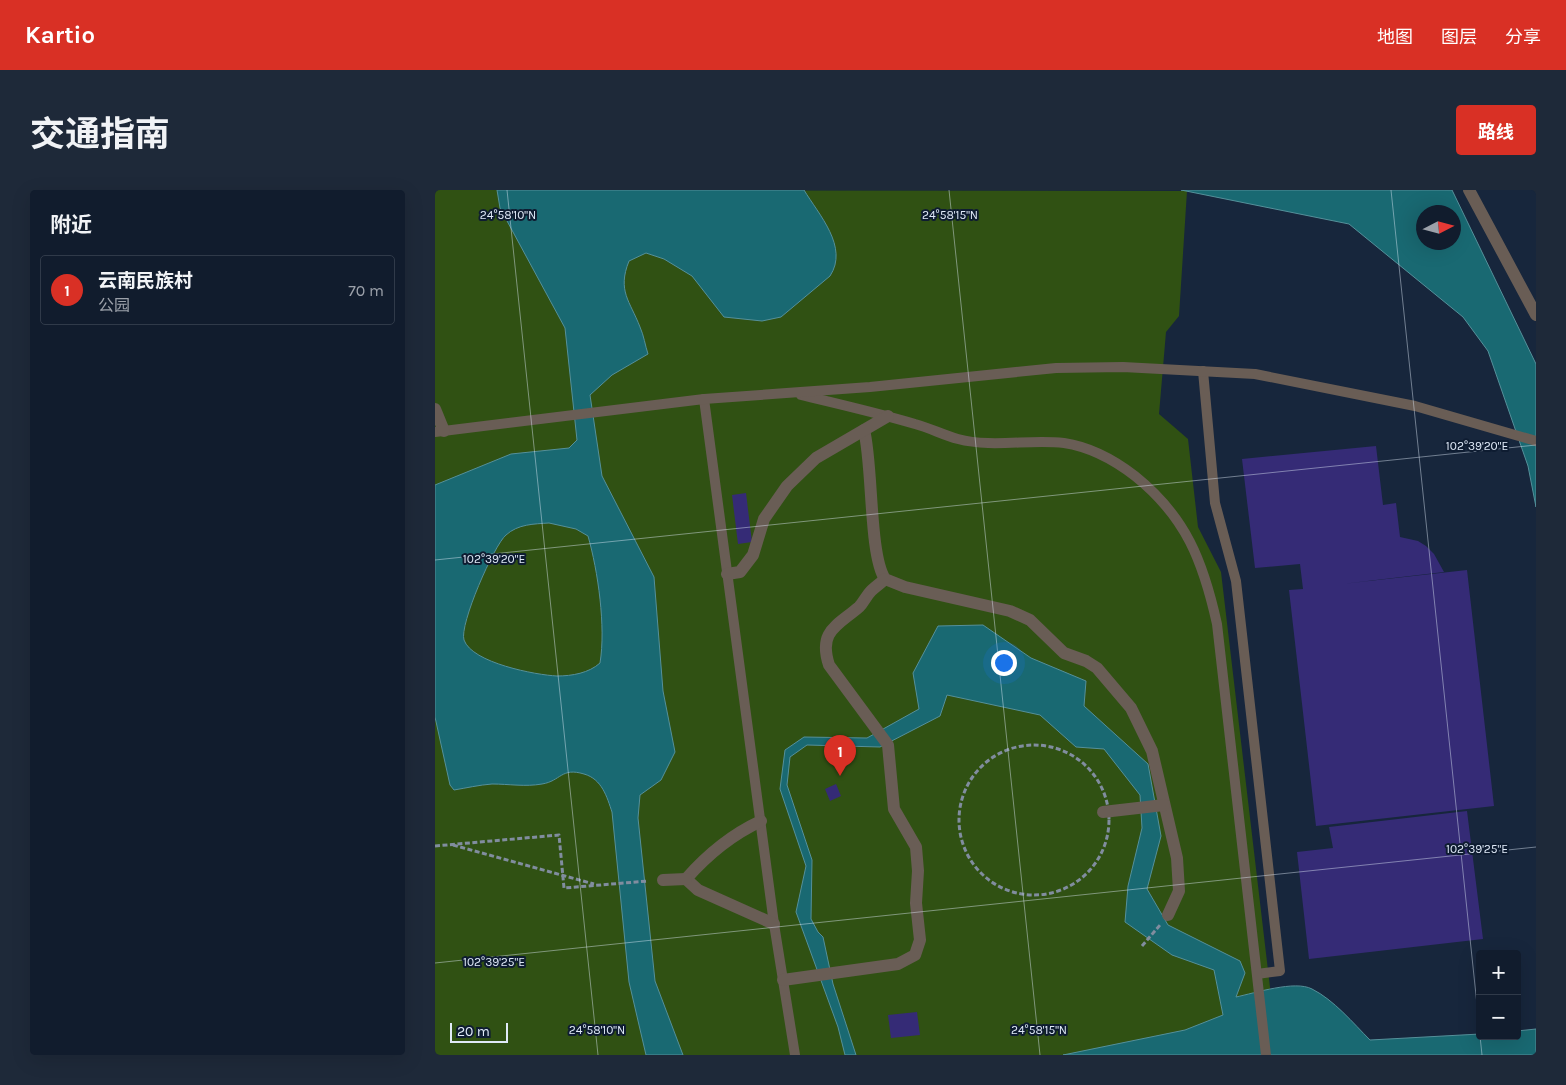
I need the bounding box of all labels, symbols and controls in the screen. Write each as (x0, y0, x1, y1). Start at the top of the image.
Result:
text: Kartio (25, 21, 95, 49)
text: 地图 (1377, 26, 1413, 48)
text: 图层 (1441, 26, 1477, 48)
text: 分享 (1505, 26, 1541, 48)
button: 路线 (1456, 105, 1536, 155)
text: 交通指南 (30, 114, 170, 155)
north arrow (1416, 205, 1461, 250)
text: 24°58'10"N (480, 208, 536, 222)
text: 24°58'15"N (922, 208, 978, 222)
text: 附近 (50, 213, 92, 237)
text: 云南民族村 (98, 270, 193, 292)
text: 1 (64, 281, 70, 300)
text: 70 m (348, 281, 384, 300)
text: 公园 (98, 296, 130, 315)
text: 102°39'20"E (1446, 439, 1508, 453)
text: 102°39'20"E (463, 552, 525, 566)
your location (991, 650, 1017, 676)
pin: 1 (824, 735, 856, 776)
text: 102°39'25"E (1446, 842, 1508, 856)
map controls (1476, 950, 1521, 1040)
button: + (1476, 950, 1521, 995)
text: 102°39'25"E (463, 955, 525, 969)
button: − (1476, 995, 1521, 1040)
scale bar (450, 1020, 507, 1043)
text: 20 m (457, 1023, 490, 1040)
text: 24°58'10"N (569, 1023, 625, 1037)
text: 24°58'15"N (1011, 1023, 1067, 1037)

